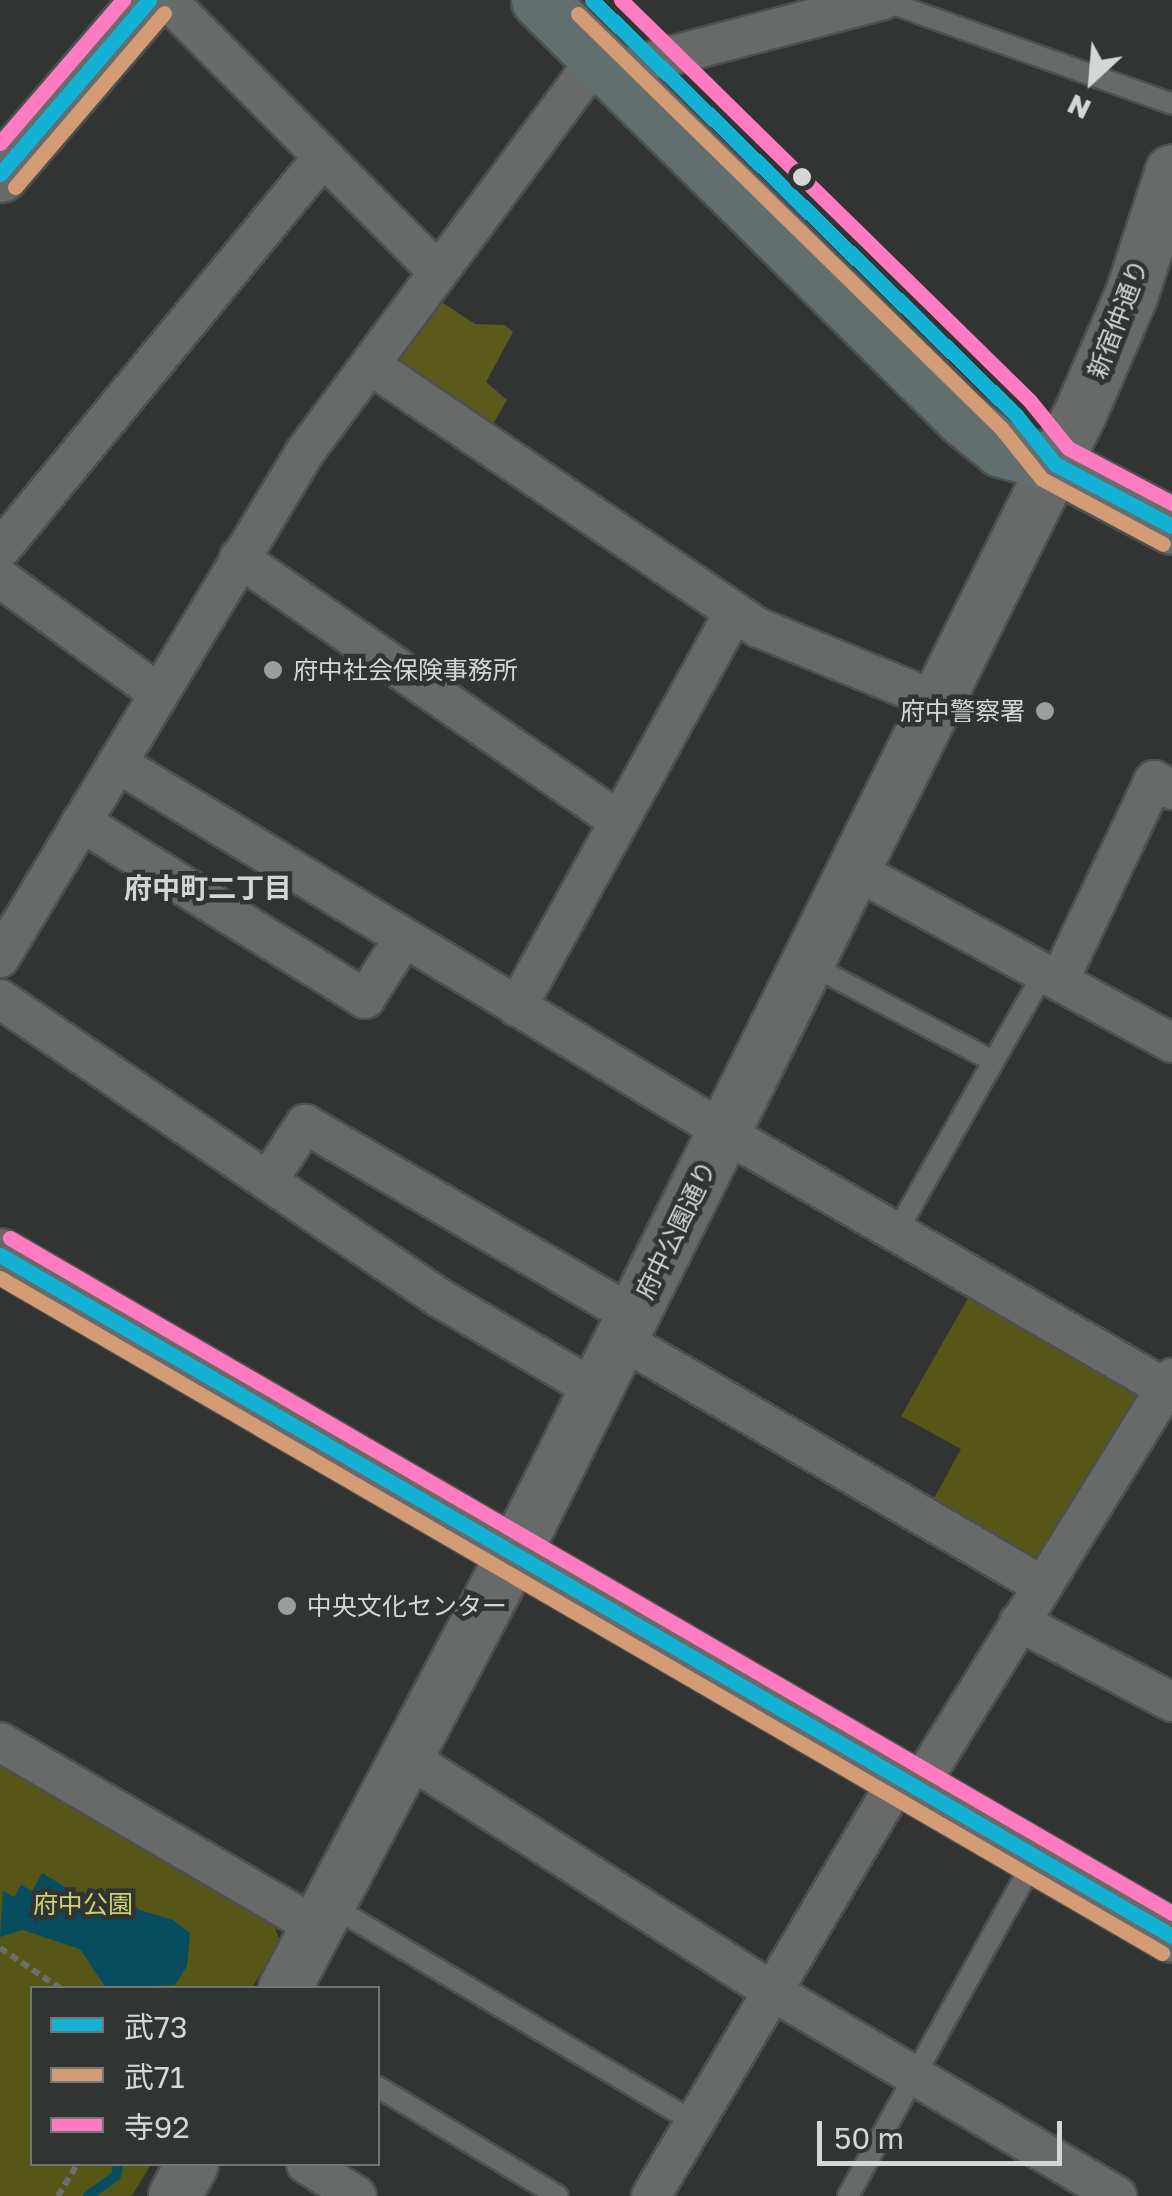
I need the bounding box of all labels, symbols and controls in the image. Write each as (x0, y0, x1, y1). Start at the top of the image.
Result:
north arrow (1042, 30, 1142, 130)
text: N (1062, 88, 1095, 127)
unlabelled marker (792, 167, 812, 187)
street label: 新宿仲通り (1082, 255, 1154, 383)
place label: 府中社会保険事務所 (293, 655, 518, 685)
marker: 府中社会保険事務所 (262, 659, 284, 681)
place label: 府中警察署 (900, 696, 1025, 726)
marker: 府中警察署 (1034, 700, 1056, 722)
district label: 府中町二丁目 (124, 871, 292, 905)
street label: 府中公園通り (630, 1156, 722, 1304)
place label: 中央文化センター (307, 1591, 507, 1621)
marker: 中央文化センター (276, 1595, 298, 1617)
park label: 府中公園 (33, 1889, 133, 1919)
legend (30, 1986, 380, 2166)
text: 武73 (124, 2009, 187, 2045)
text: 武71 (124, 2059, 184, 2095)
scale bar (822, 2101, 1067, 2163)
text: 寺92 (124, 2109, 190, 2145)
text: 50 m (834, 2120, 904, 2156)

